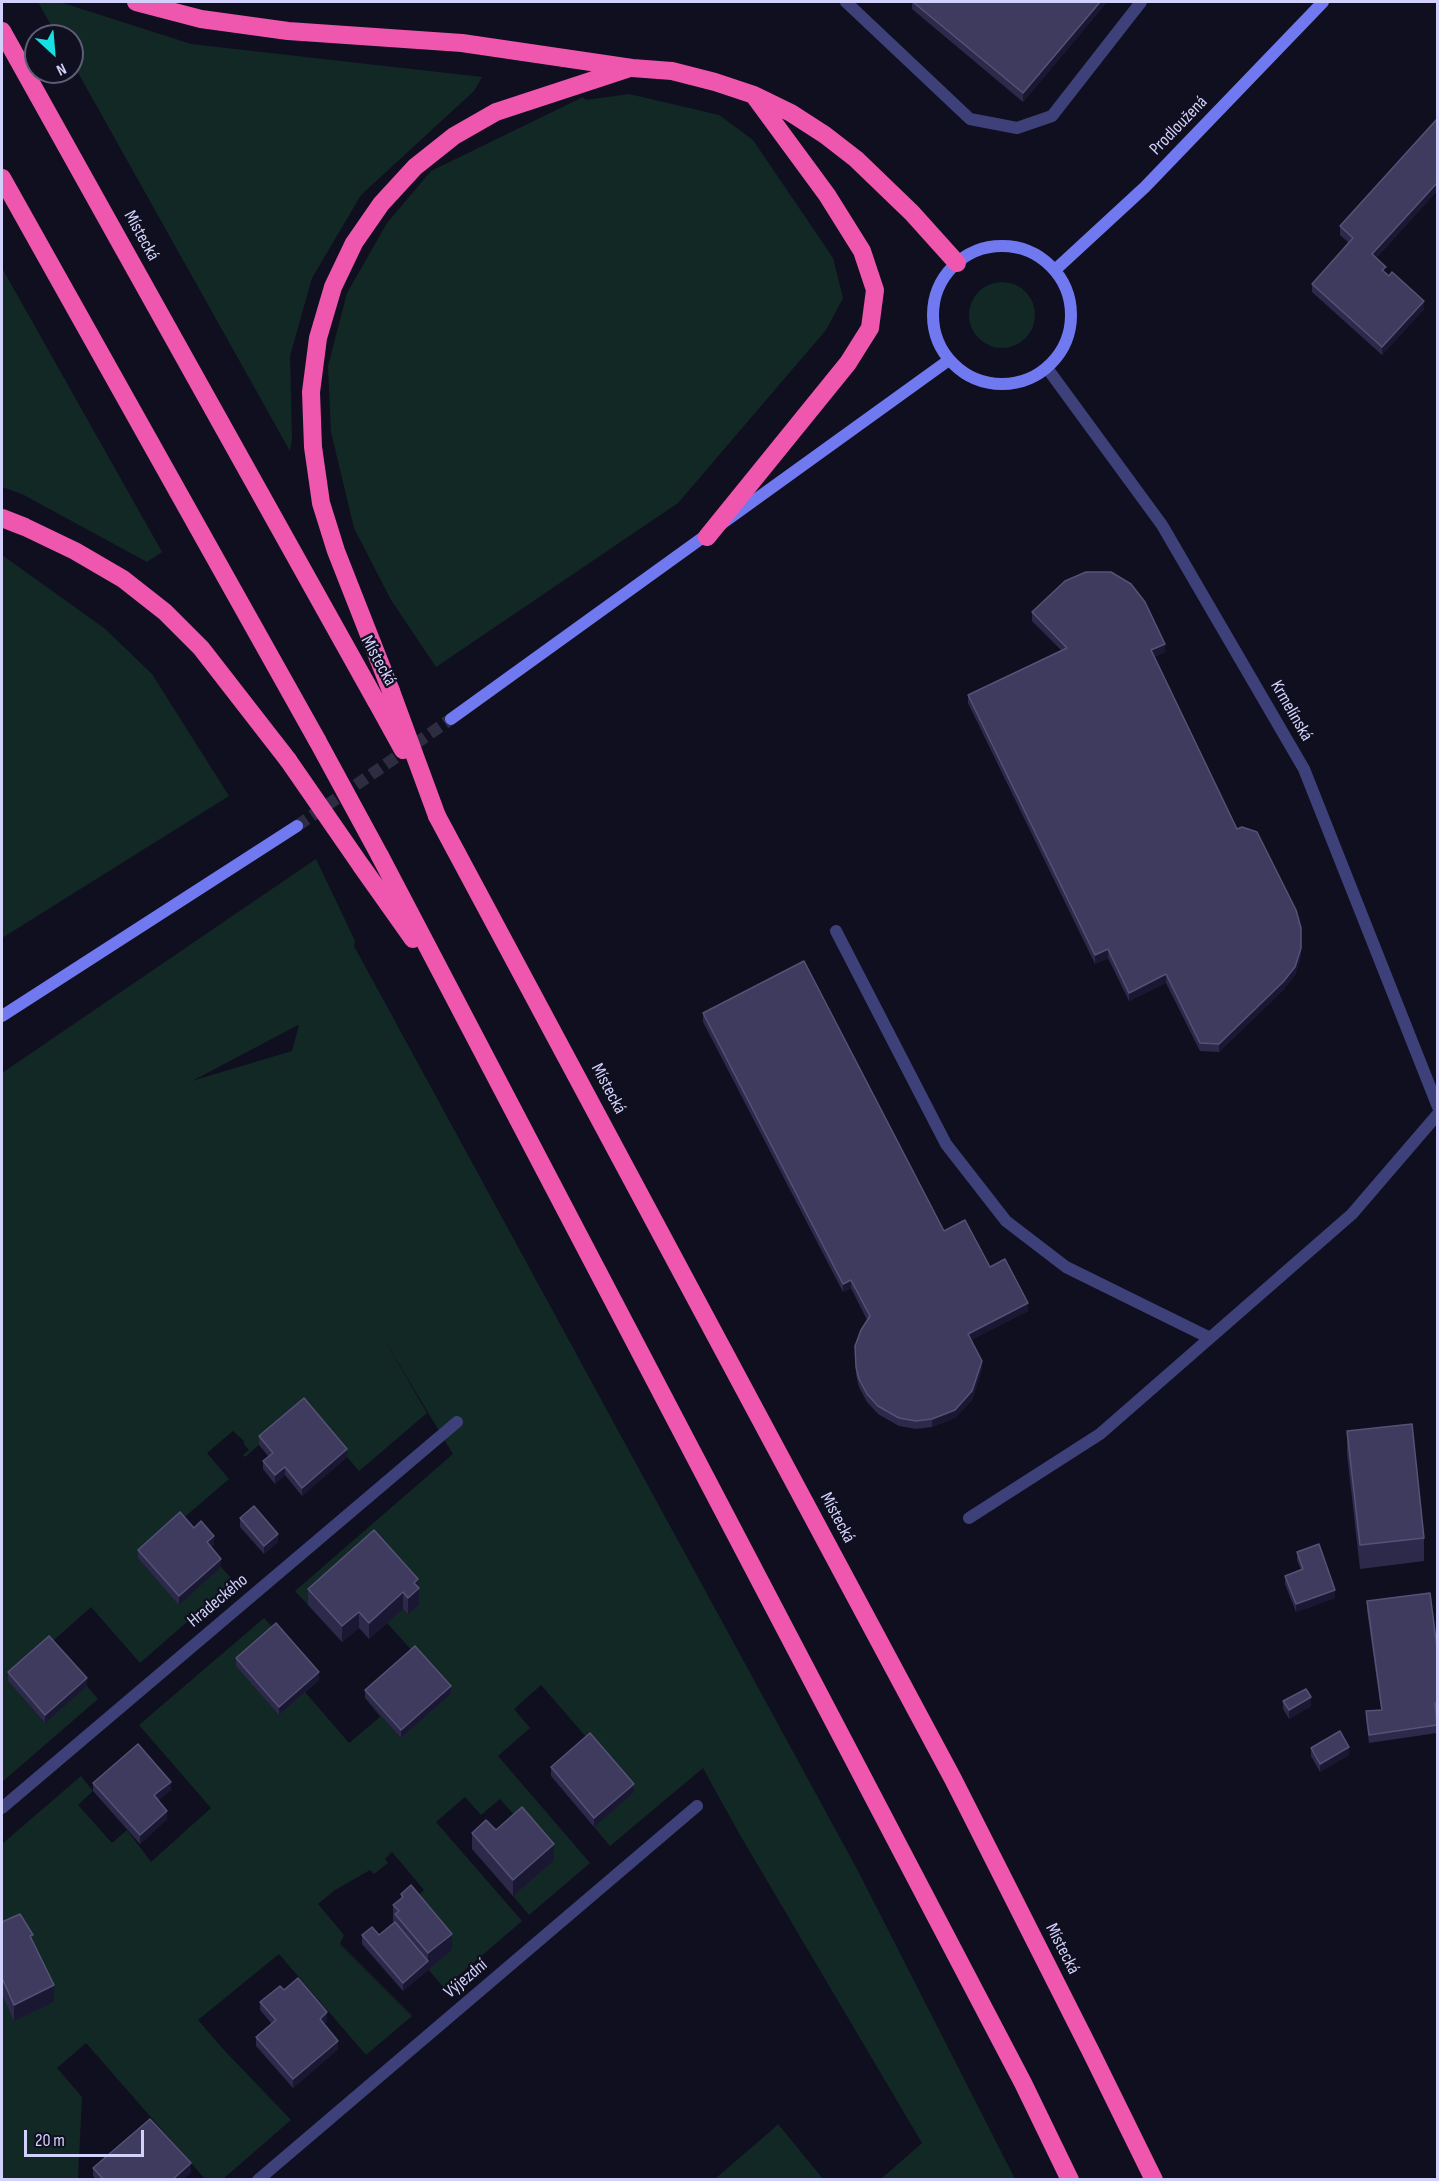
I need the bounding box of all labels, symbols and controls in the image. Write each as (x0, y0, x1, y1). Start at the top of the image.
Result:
north arrow (24, 24, 84, 84)
text: N (53, 58, 69, 79)
street label: Prodloužená (1146, 92, 1212, 160)
street label: Místecká (118, 207, 164, 265)
street label: Místecká (355, 632, 401, 690)
street label: Krmelínská (1265, 677, 1317, 745)
street label: Místecká (586, 1060, 630, 1118)
street label: Místecká (815, 1489, 859, 1547)
street label: Hradeckého (184, 1570, 252, 1632)
street label: Místecká (1040, 1920, 1084, 1978)
street label: Výjezdní (440, 1955, 492, 2003)
scale bar (27, 2118, 147, 2156)
text: 20 m (35, 2130, 65, 2151)

